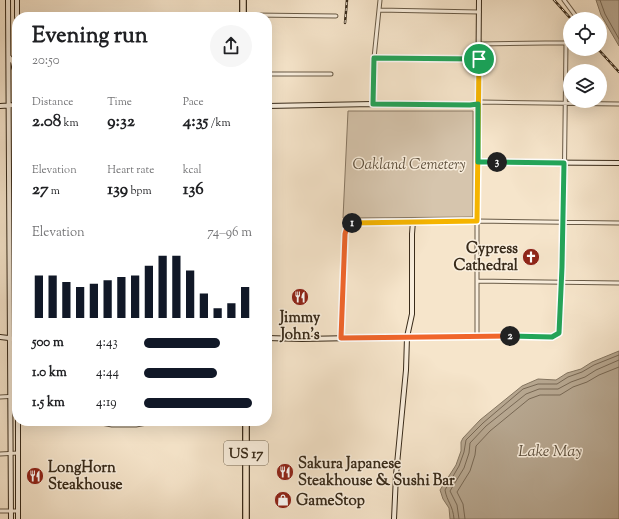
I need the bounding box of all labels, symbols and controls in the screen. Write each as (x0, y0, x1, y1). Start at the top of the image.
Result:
map controls (563, 12, 607, 108)
button: locate (563, 12, 607, 56)
text: Evening run (32, 21, 148, 53)
button: share (210, 25, 252, 67)
pin (462, 42, 496, 76)
icon: arrive (468, 48, 490, 70)
text: 20:50 (32, 52, 60, 70)
button: layers (563, 64, 607, 108)
text: Distance (32, 94, 73, 110)
text: Time (107, 94, 132, 110)
text: Pace (183, 94, 204, 110)
text: 2.08 (32, 110, 61, 134)
text: 9:32 (107, 110, 135, 134)
text: 4:35 (183, 110, 208, 134)
text: km (61, 115, 79, 131)
text: /km (208, 115, 231, 131)
pin: 3 (487, 152, 507, 172)
text: 3 (495, 154, 499, 170)
park label: Oakland Cemetery (353, 155, 465, 176)
text: Elevation (32, 162, 77, 178)
text: Heart rate (107, 162, 154, 178)
text: kcal (183, 162, 202, 178)
text: 27 (32, 178, 48, 202)
text: 139 (107, 178, 128, 202)
text: 136 (183, 178, 204, 202)
text: m (48, 183, 60, 199)
text: bpm (128, 183, 152, 199)
pin: 1 (342, 213, 362, 233)
text: 1 (350, 215, 354, 231)
text: Elevation (32, 224, 85, 242)
text: 74–96 m (207, 224, 252, 242)
place label: Cypress Cathedral (454, 239, 519, 277)
church icon: Cypress Cathedral (521, 247, 541, 267)
restaurant icon: Jimmy John's (290, 287, 310, 307)
place label: Jimmy John's (279, 308, 321, 346)
pin: 2 (500, 326, 520, 346)
text: 2 (507, 328, 513, 344)
text: 500 m (32, 334, 64, 352)
text: 4:43 (96, 334, 118, 352)
text: 1.0 km (32, 364, 67, 382)
text: 4:44 (96, 364, 119, 382)
text: 1.5 km (32, 394, 65, 412)
text: 4:19 (96, 394, 117, 412)
road number: US 17 (224, 441, 268, 465)
water label: Lake May (518, 441, 582, 464)
place label: Sakura Japanese Steakhouse & Sushi Bar (298, 454, 455, 492)
place label: LongHorn Steakhouse (48, 458, 123, 496)
restaurant icon: Sakura Japanese Steakhouse & Sushi Bar (275, 462, 295, 482)
restaurant icon: LongHorn Steakhouse (25, 466, 45, 486)
shop icon: GameStop (273, 490, 293, 510)
place label: GameStop (296, 491, 366, 512)

